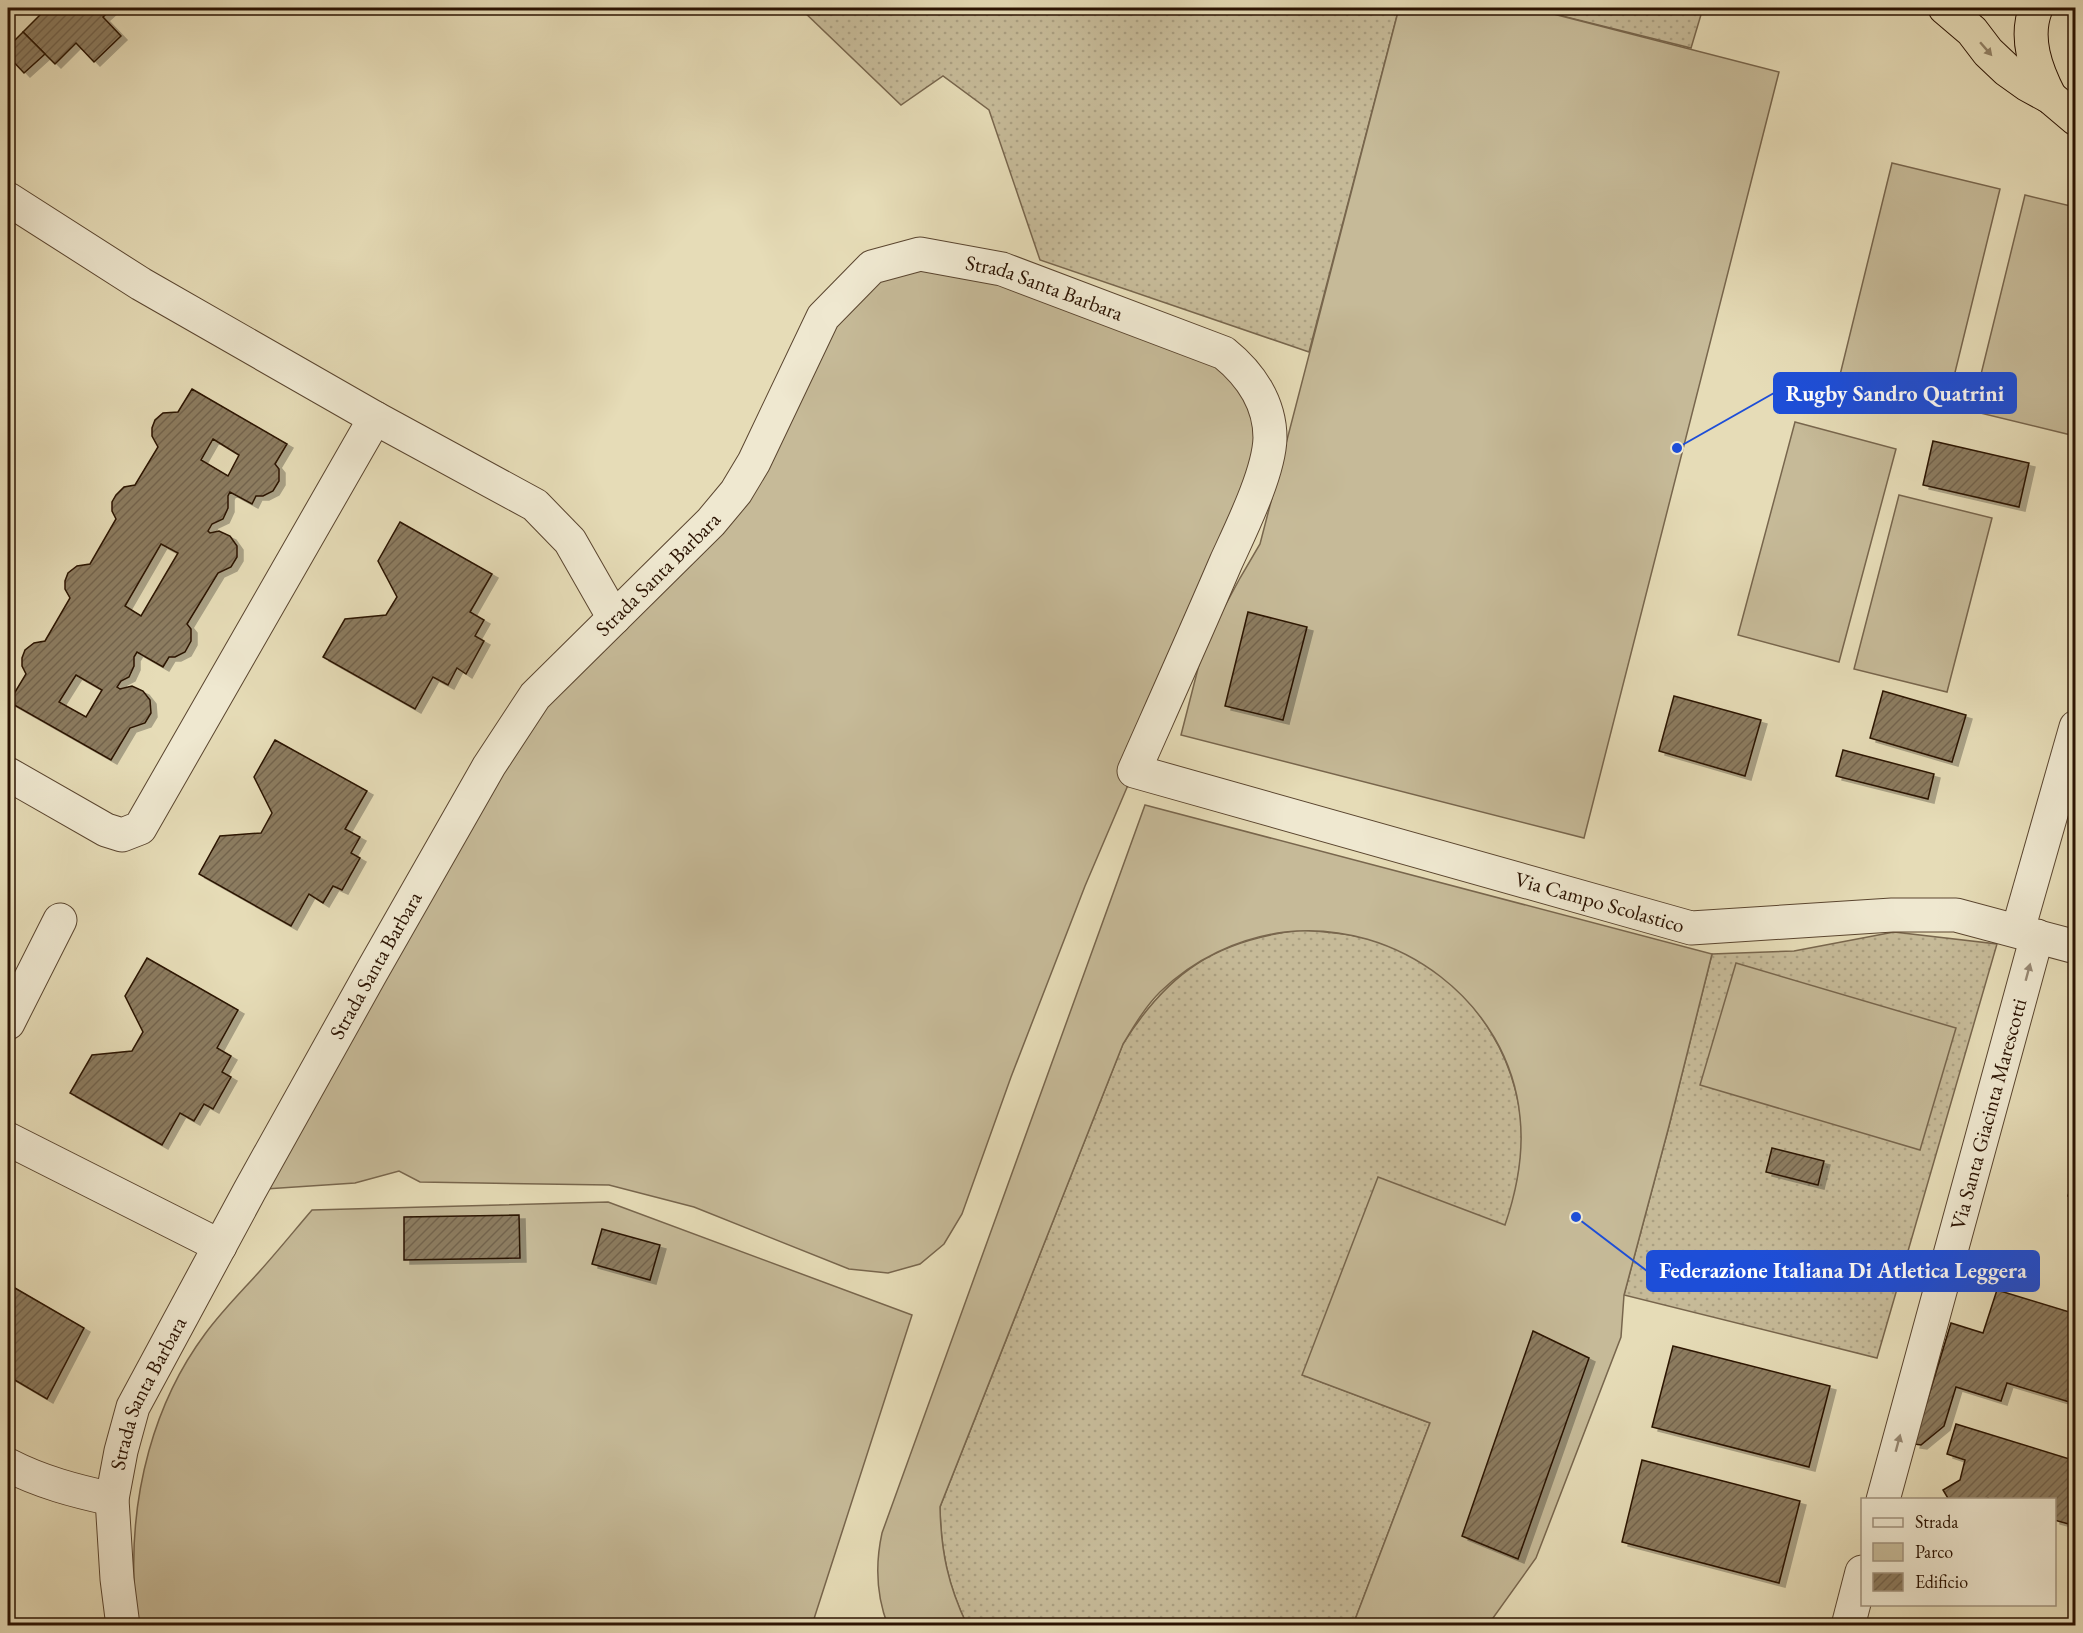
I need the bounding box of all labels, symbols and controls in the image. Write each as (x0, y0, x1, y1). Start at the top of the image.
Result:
one-way arrow (1979, 41, 1992, 56)
street label: Strada Santa Barbara (963, 249, 1128, 327)
callout: Rugby Sandro Quatrini (1774, 373, 2016, 413)
text: Rugby Sandro Quatrini (1786, 379, 2005, 408)
street label: Strada Santa Barbara (589, 506, 727, 642)
street label: Via Campo Scolastico (1512, 865, 1688, 939)
street label: Strada Santa Barbara (323, 886, 428, 1044)
one-way arrow (2023, 962, 2033, 981)
street label: Via Santa Giacinta Marescotti (1943, 995, 2032, 1233)
callout: Federazione Italiana Di Atletica Leggera (1647, 1251, 2039, 1291)
text: Federazione Italiana Di Atletica Leggera (1659, 1256, 2027, 1285)
street label: Strada Santa Barbara (104, 1311, 193, 1472)
one-way arrow (1894, 1434, 1903, 1452)
legend (1861, 1498, 2056, 1606)
text: Strada (1915, 1510, 1959, 1533)
text: Parco (1915, 1540, 1953, 1563)
text: Edificio (1915, 1570, 1968, 1593)

